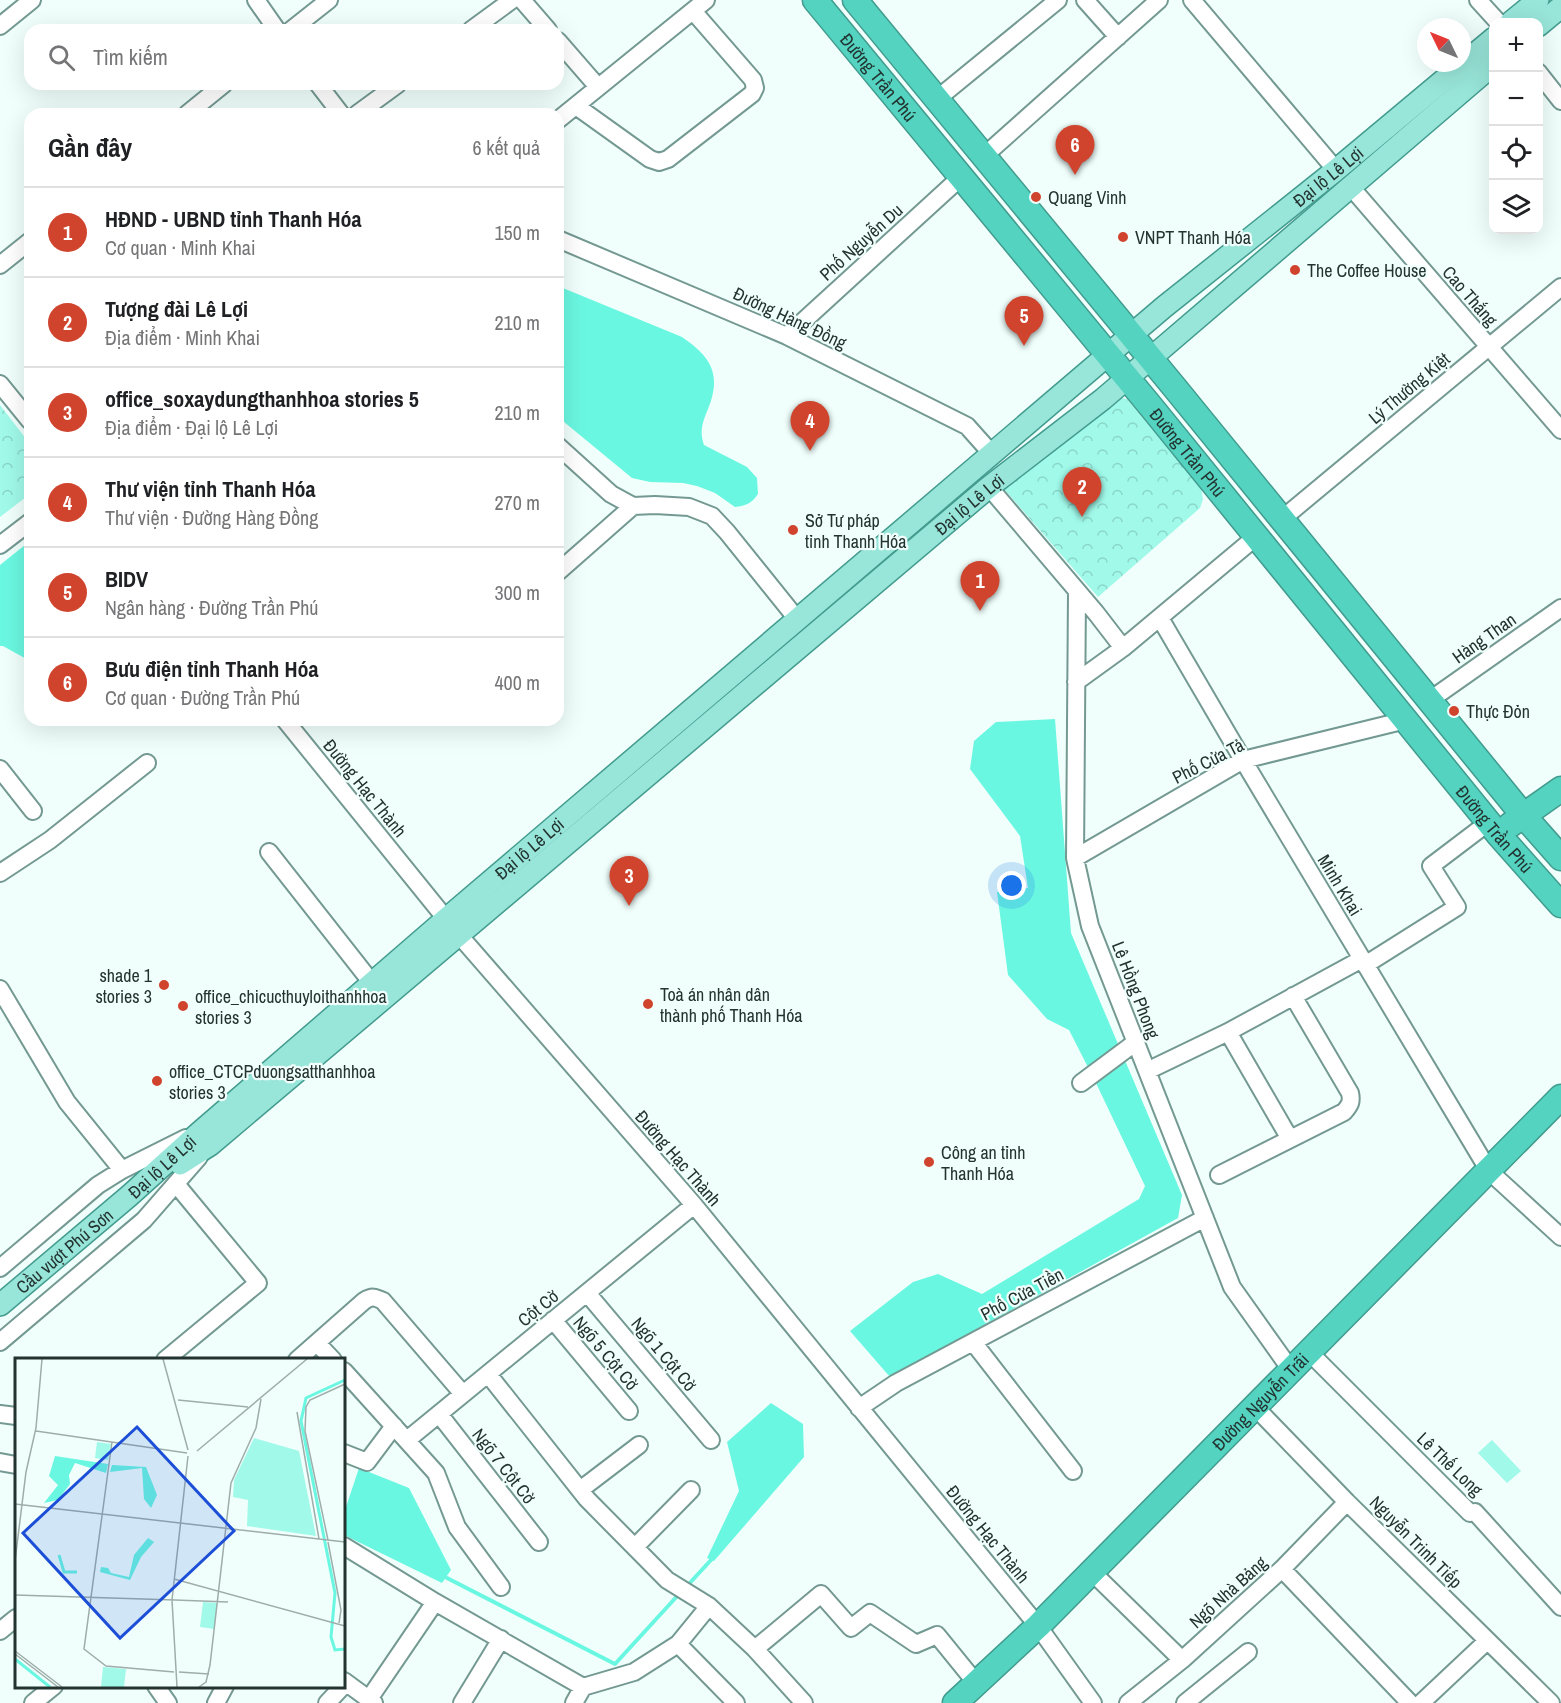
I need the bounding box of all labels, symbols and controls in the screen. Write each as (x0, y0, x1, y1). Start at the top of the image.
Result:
north arrow (1417, 18, 1471, 72)
map controls (1489, 18, 1543, 234)
button: + (1489, 18, 1543, 72)
search box (24, 24, 564, 90)
street label: Đường Trần Phú (835, 28, 923, 127)
icon: search (45, 41, 78, 74)
text: Tìm kiếm (93, 42, 168, 72)
button: − (1489, 72, 1543, 126)
pin: 6 (1056, 126, 1094, 175)
button: locate (1489, 126, 1543, 180)
text: Gần đây (48, 130, 132, 165)
text: 6 kết quả (473, 134, 540, 161)
street label: Đại lộ Lê Lợi (1287, 140, 1368, 212)
button: layers (1489, 180, 1543, 234)
place label: Quang Vinh (1048, 185, 1127, 210)
marker: Quang Vinh (1029, 190, 1043, 204)
street label: Phố Nguyễn Du (814, 198, 908, 286)
text: HĐND - UBND tỉnh Thanh Hóa (105, 204, 362, 234)
text: 1 (63, 219, 72, 246)
text: 150 m (494, 219, 540, 246)
place label: VNPT Thanh Hóa (1135, 225, 1251, 250)
marker: VNPT Thanh Hóa (1116, 230, 1130, 244)
text: Cơ quan · Minh Khai (105, 234, 255, 261)
place label: The Coffee House (1307, 258, 1427, 283)
street label: Cao Thắng (1437, 260, 1504, 332)
marker: The Coffee House (1288, 263, 1302, 277)
street label: Đường Hàng Đồng (729, 281, 851, 355)
text: Tượng đài Lê Lợi (105, 294, 248, 324)
pin: 5 (1004, 296, 1044, 346)
text: 2 (63, 309, 72, 336)
text: 210 m (494, 309, 540, 336)
text: Địa điểm · Minh Khai (105, 324, 260, 351)
street label: Lý Thường Kiệt (1363, 347, 1455, 429)
text: office_soxaydungthanhhoa stories 5 (105, 384, 419, 414)
text: 3 (63, 399, 72, 426)
text: 210 m (494, 399, 540, 426)
pin: 4 (790, 402, 830, 451)
street label: Đường Trần Phú (1144, 402, 1231, 502)
text: Địa điểm · Đại lộ Lê Lợi (105, 414, 278, 441)
street label: Đại lộ Lê Lợi (929, 468, 1009, 541)
pin: 2 (1062, 468, 1102, 517)
text: Thư viện tỉnh Thanh Hóa (105, 474, 316, 504)
text: 4 (63, 489, 72, 516)
text: 270 m (494, 489, 540, 516)
text: Thư viện · Đường Hàng Đồng (105, 504, 318, 531)
place label: Sở Tư pháp tỉnh Thanh Hóa (805, 508, 907, 554)
marker: Sở Tư pháp tỉnh Thanh Hóa (786, 523, 800, 537)
pin: 1 (960, 562, 1000, 611)
text: BIDV (105, 564, 148, 594)
text: 5 (63, 579, 72, 606)
text: 300 m (494, 579, 540, 606)
text: Ngân hàng · Đường Trần Phú (105, 594, 318, 621)
street label: Hàng Than (1447, 607, 1521, 669)
text: Bưu điện tỉnh Thanh Hóa (105, 654, 319, 684)
text: 6 (63, 669, 72, 696)
text: 400 m (494, 669, 540, 696)
text: Cơ quan · Đường Trần Phú (105, 684, 300, 711)
place label: Thực Đỏn (1466, 699, 1530, 724)
marker: Thực Đỏn (1447, 704, 1461, 718)
street label: Phố Cửa Tả (1168, 732, 1248, 790)
street label: Đường Hạc Thành (318, 734, 412, 842)
street label: Đường Trần Phú (1451, 780, 1539, 878)
street label: Đại lộ Lê Lợi (489, 812, 569, 885)
street label: Minh Khai (1312, 850, 1368, 920)
pin: 3 (610, 856, 648, 906)
your location (997, 871, 1026, 900)
street label: Lê Hồng Phong (1106, 938, 1166, 1043)
place label: shade 1 stories 3 (95, 963, 153, 1009)
marker: shade 1 stories 3 (157, 978, 171, 992)
place label: Toà án nhân dân thành phố Thanh Hóa (660, 982, 803, 1028)
place label: office_chicucthuyloithanhhoa stories 3 (195, 984, 387, 1030)
marker: Toà án nhân dân thành phố Thanh Hóa (641, 997, 655, 1011)
marker: office_chicucthuyloithanhhoa stories 3 (176, 999, 190, 1013)
place label: office_CTCPduongsatthanhhoa stories 3 (169, 1059, 376, 1105)
marker: office_CTCPduongsatthanhhoa stories 3 (150, 1074, 164, 1088)
street label: Đường Hạc Thành (629, 1105, 727, 1211)
street label: Đại lộ Lê Lợi (122, 1129, 201, 1204)
place label: Công an tỉnh Thanh Hóa (941, 1140, 1026, 1186)
marker: Công an tỉnh Thanh Hóa (922, 1155, 936, 1169)
street label: Cầu vượt Phú Sơn (10, 1203, 118, 1299)
street label: Phố Cửa Tiền (976, 1262, 1068, 1326)
street label: Cột Cờ (512, 1284, 564, 1332)
street label: Ngõ 5 Cột Cờ (568, 1311, 644, 1395)
street label: Ngõ 1 Cột Cờ (626, 1312, 702, 1396)
street label: Đường Nguyễn Trãi (1206, 1347, 1314, 1456)
inset map (15, 1358, 345, 1688)
street label: Ngõ 7 Cột Cờ (467, 1423, 541, 1509)
street label: Lê Thế Long (1412, 1426, 1489, 1502)
street label: Đường Hạc Thành (941, 1480, 1035, 1588)
street label: Nguyễn Trinh Tiếp (1364, 1490, 1468, 1594)
street label: Ngõ Nhà Bảng (1184, 1550, 1273, 1634)

